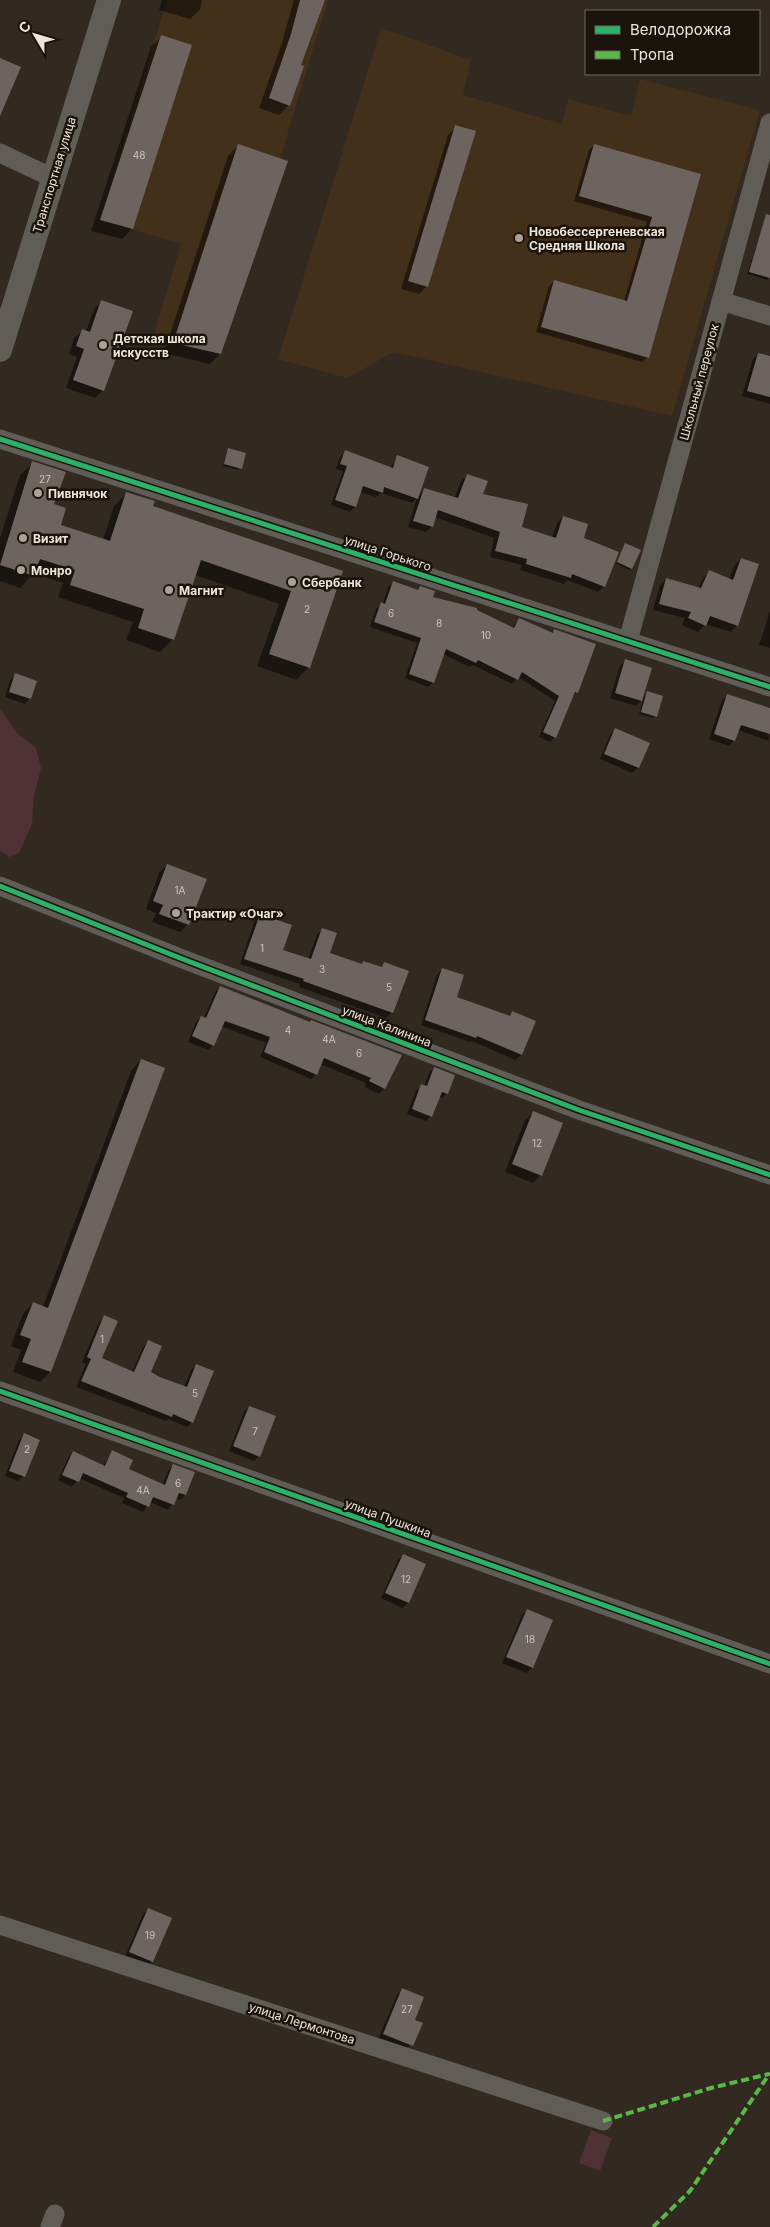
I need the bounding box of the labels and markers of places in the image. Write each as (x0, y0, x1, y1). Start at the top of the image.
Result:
place label: Новобессергеневская Средняя Школа (529, 224, 665, 253)
marker: Новобессергеневская Средняя Школа (513, 232, 525, 244)
place label: Детская школа искусств (113, 331, 206, 360)
marker: Детская школа искусств (97, 339, 109, 351)
place label: Пивнячок (48, 486, 107, 501)
marker: Пивнячок (32, 487, 44, 499)
place label: Визит (33, 531, 68, 546)
marker: Визит (17, 532, 29, 544)
place label: Монро (31, 563, 72, 578)
marker: Монро (15, 564, 27, 576)
place label: Сбербанк (302, 575, 362, 590)
marker: Сбербанк (286, 576, 298, 588)
place label: Магнит (179, 583, 224, 598)
marker: Магнит (163, 584, 175, 596)
place label: Трактир «Очаг» (186, 906, 284, 921)
marker: Трактир «Очаг» (170, 907, 182, 919)

